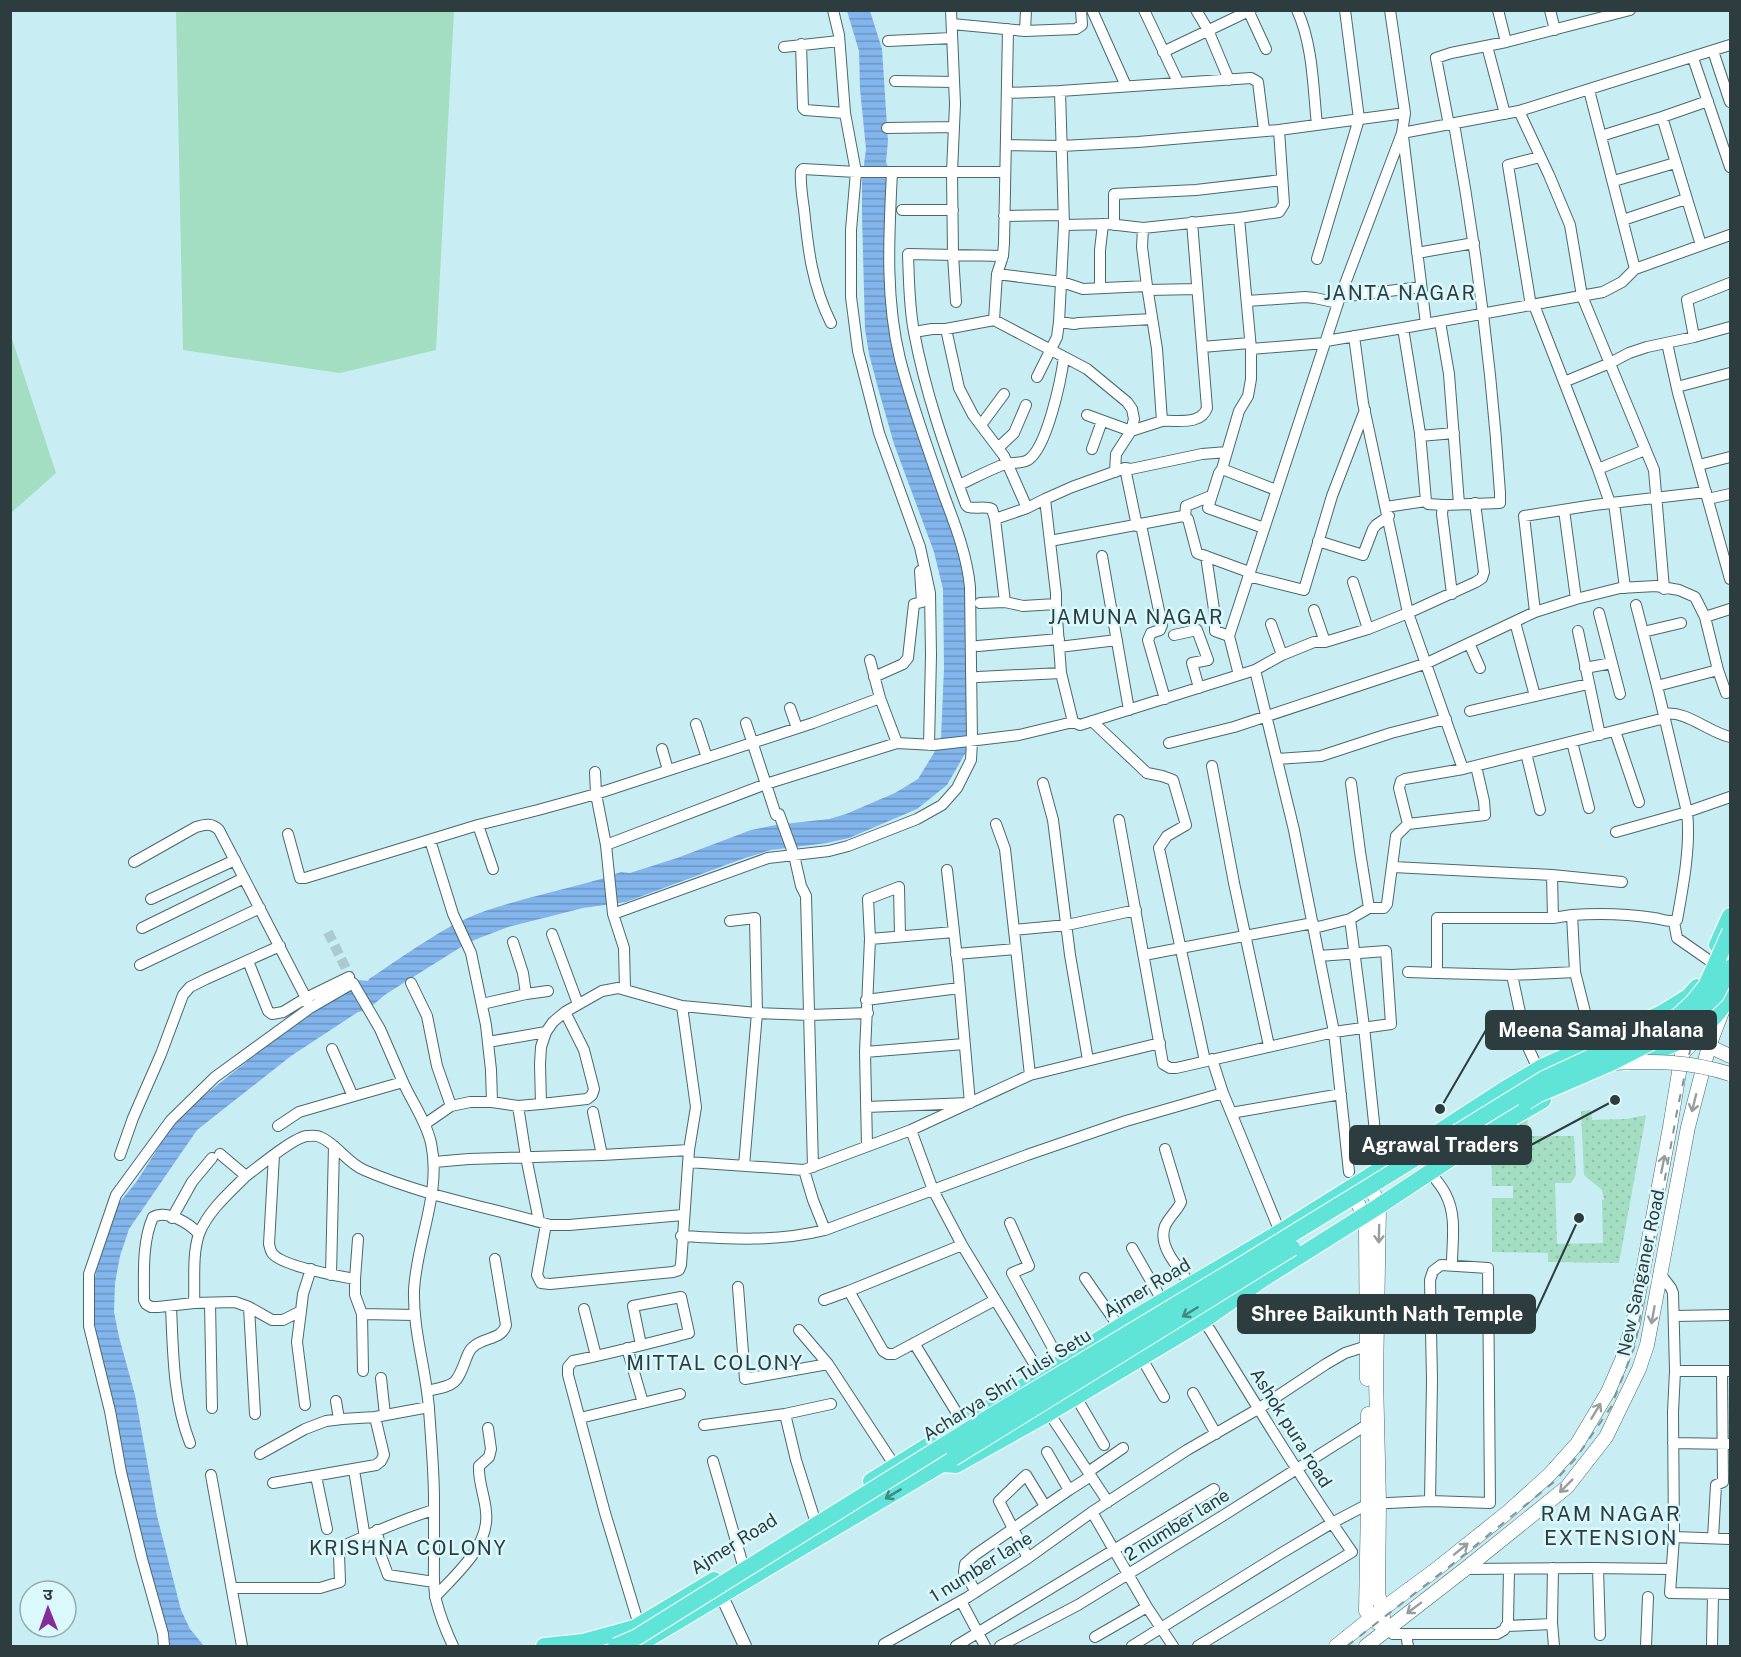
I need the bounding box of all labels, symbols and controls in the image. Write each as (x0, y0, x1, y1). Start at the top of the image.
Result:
district label: JANTA NAGAR (1323, 281, 1477, 305)
district label: JAMUNA NAGAR (1048, 605, 1224, 629)
callout: Meena Samaj Jhalana (1486, 1011, 1716, 1049)
text: Meena Samaj Jhalana (1498, 1018, 1704, 1042)
one-way arrow (1688, 1093, 1700, 1112)
callout: Agrawal Traders (1350, 1126, 1531, 1164)
text: Agrawal Traders (1361, 1133, 1519, 1157)
one-way arrow (1658, 1155, 1669, 1174)
street label: New Sanganer Road (1613, 1188, 1668, 1358)
one-way arrow (1373, 1223, 1385, 1243)
street label: Ajmer Road (1100, 1253, 1194, 1322)
callout: Shree Baikunth Nath Temple (1238, 1295, 1535, 1333)
text: Shree Baikunth Nath Temple (1251, 1302, 1523, 1326)
one-way arrow (1647, 1305, 1658, 1324)
one-way arrow (1182, 1306, 1199, 1318)
street label: Acharya Shri Tulsi Setu (919, 1324, 1095, 1445)
district label: MITTAL COLONY (626, 1351, 804, 1375)
street label: Ashok pura road (1246, 1364, 1337, 1491)
one-way arrow (1591, 1403, 1603, 1420)
one-way arrow (1559, 1478, 1574, 1493)
street label: 2 number lane (1120, 1484, 1233, 1565)
one-way arrow (885, 1488, 902, 1500)
district label: RAM NAGAR EXTENSION (1541, 1501, 1681, 1550)
street label: Ajmer Road (687, 1509, 781, 1578)
street label: 1 number lane (926, 1527, 1036, 1606)
district label: KRISHNA COLONY (309, 1536, 507, 1560)
one-way arrow (1453, 1543, 1469, 1556)
north arrow (18, 1579, 78, 1639)
text: उ (43, 1585, 53, 1604)
one-way arrow (1407, 1602, 1423, 1615)

